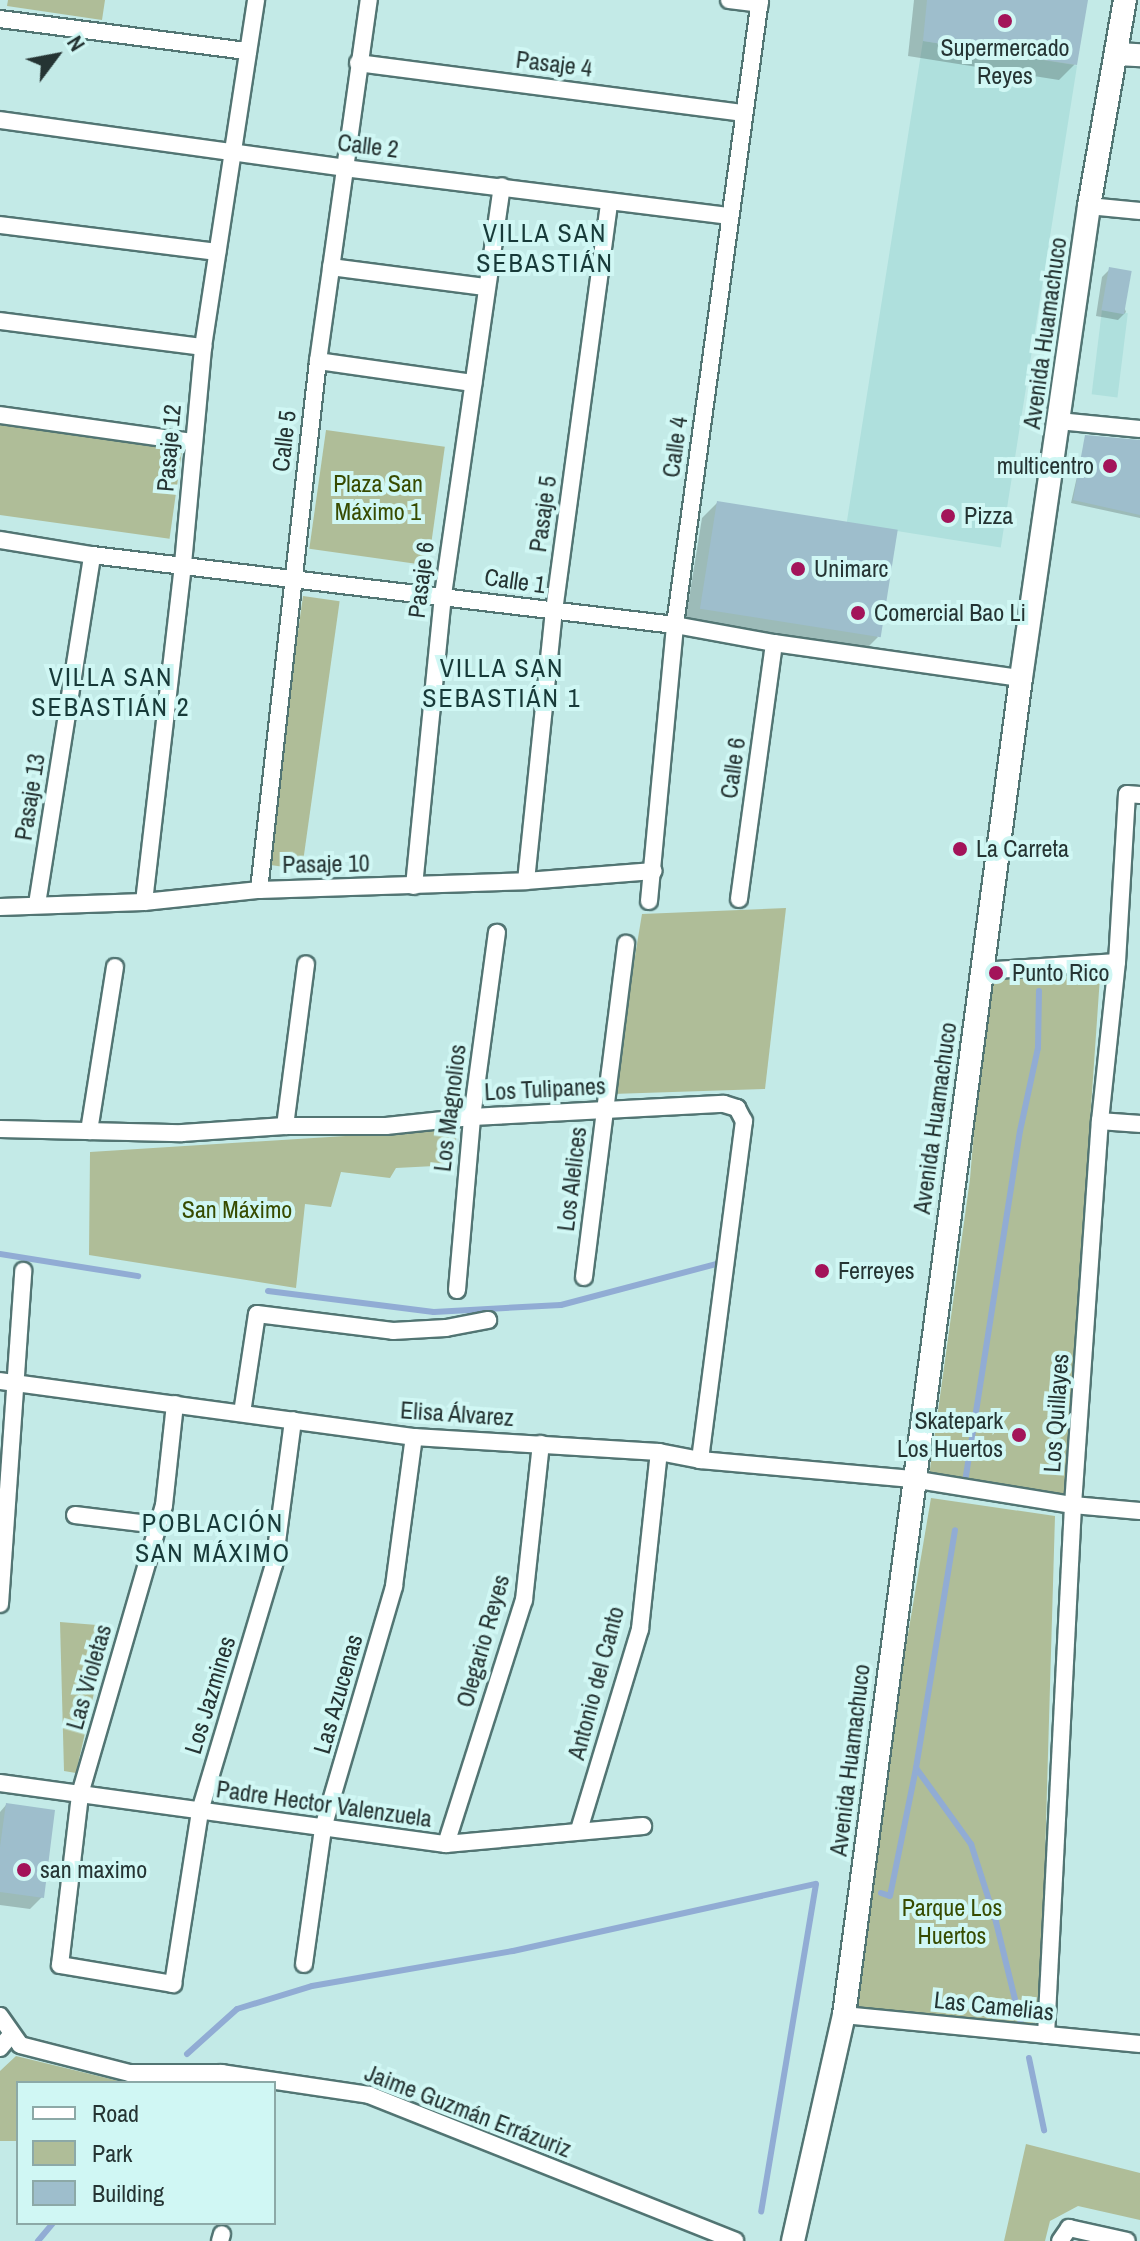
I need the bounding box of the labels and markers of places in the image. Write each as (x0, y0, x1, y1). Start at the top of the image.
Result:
marker: Supermercado Reyes (996, 12, 1014, 30)
place label: Supermercado Reyes (940, 34, 1070, 90)
place label: multicentro (997, 452, 1094, 480)
marker: multicentro (1101, 457, 1119, 475)
place label: Pizza (964, 502, 1013, 530)
marker: Pizza (939, 507, 957, 525)
place label: Unimarc (814, 555, 888, 583)
marker: Unimarc (789, 560, 807, 578)
place label: Comercial Bao Li (874, 599, 1026, 627)
marker: Comercial Bao Li (849, 604, 867, 622)
place label: La Carreta (976, 835, 1069, 863)
marker: La Carreta (951, 840, 969, 858)
place label: Punto Rico (1012, 959, 1109, 987)
marker: Punto Rico (987, 964, 1005, 982)
place label: Ferreyes (838, 1257, 915, 1285)
marker: Ferreyes (813, 1262, 831, 1280)
place label: Skatepark Los Huertos (897, 1407, 1003, 1463)
marker: Skatepark Los Huertos (1010, 1426, 1028, 1444)
place label: san maximo (40, 1856, 147, 1884)
marker: san maximo (15, 1861, 33, 1879)

